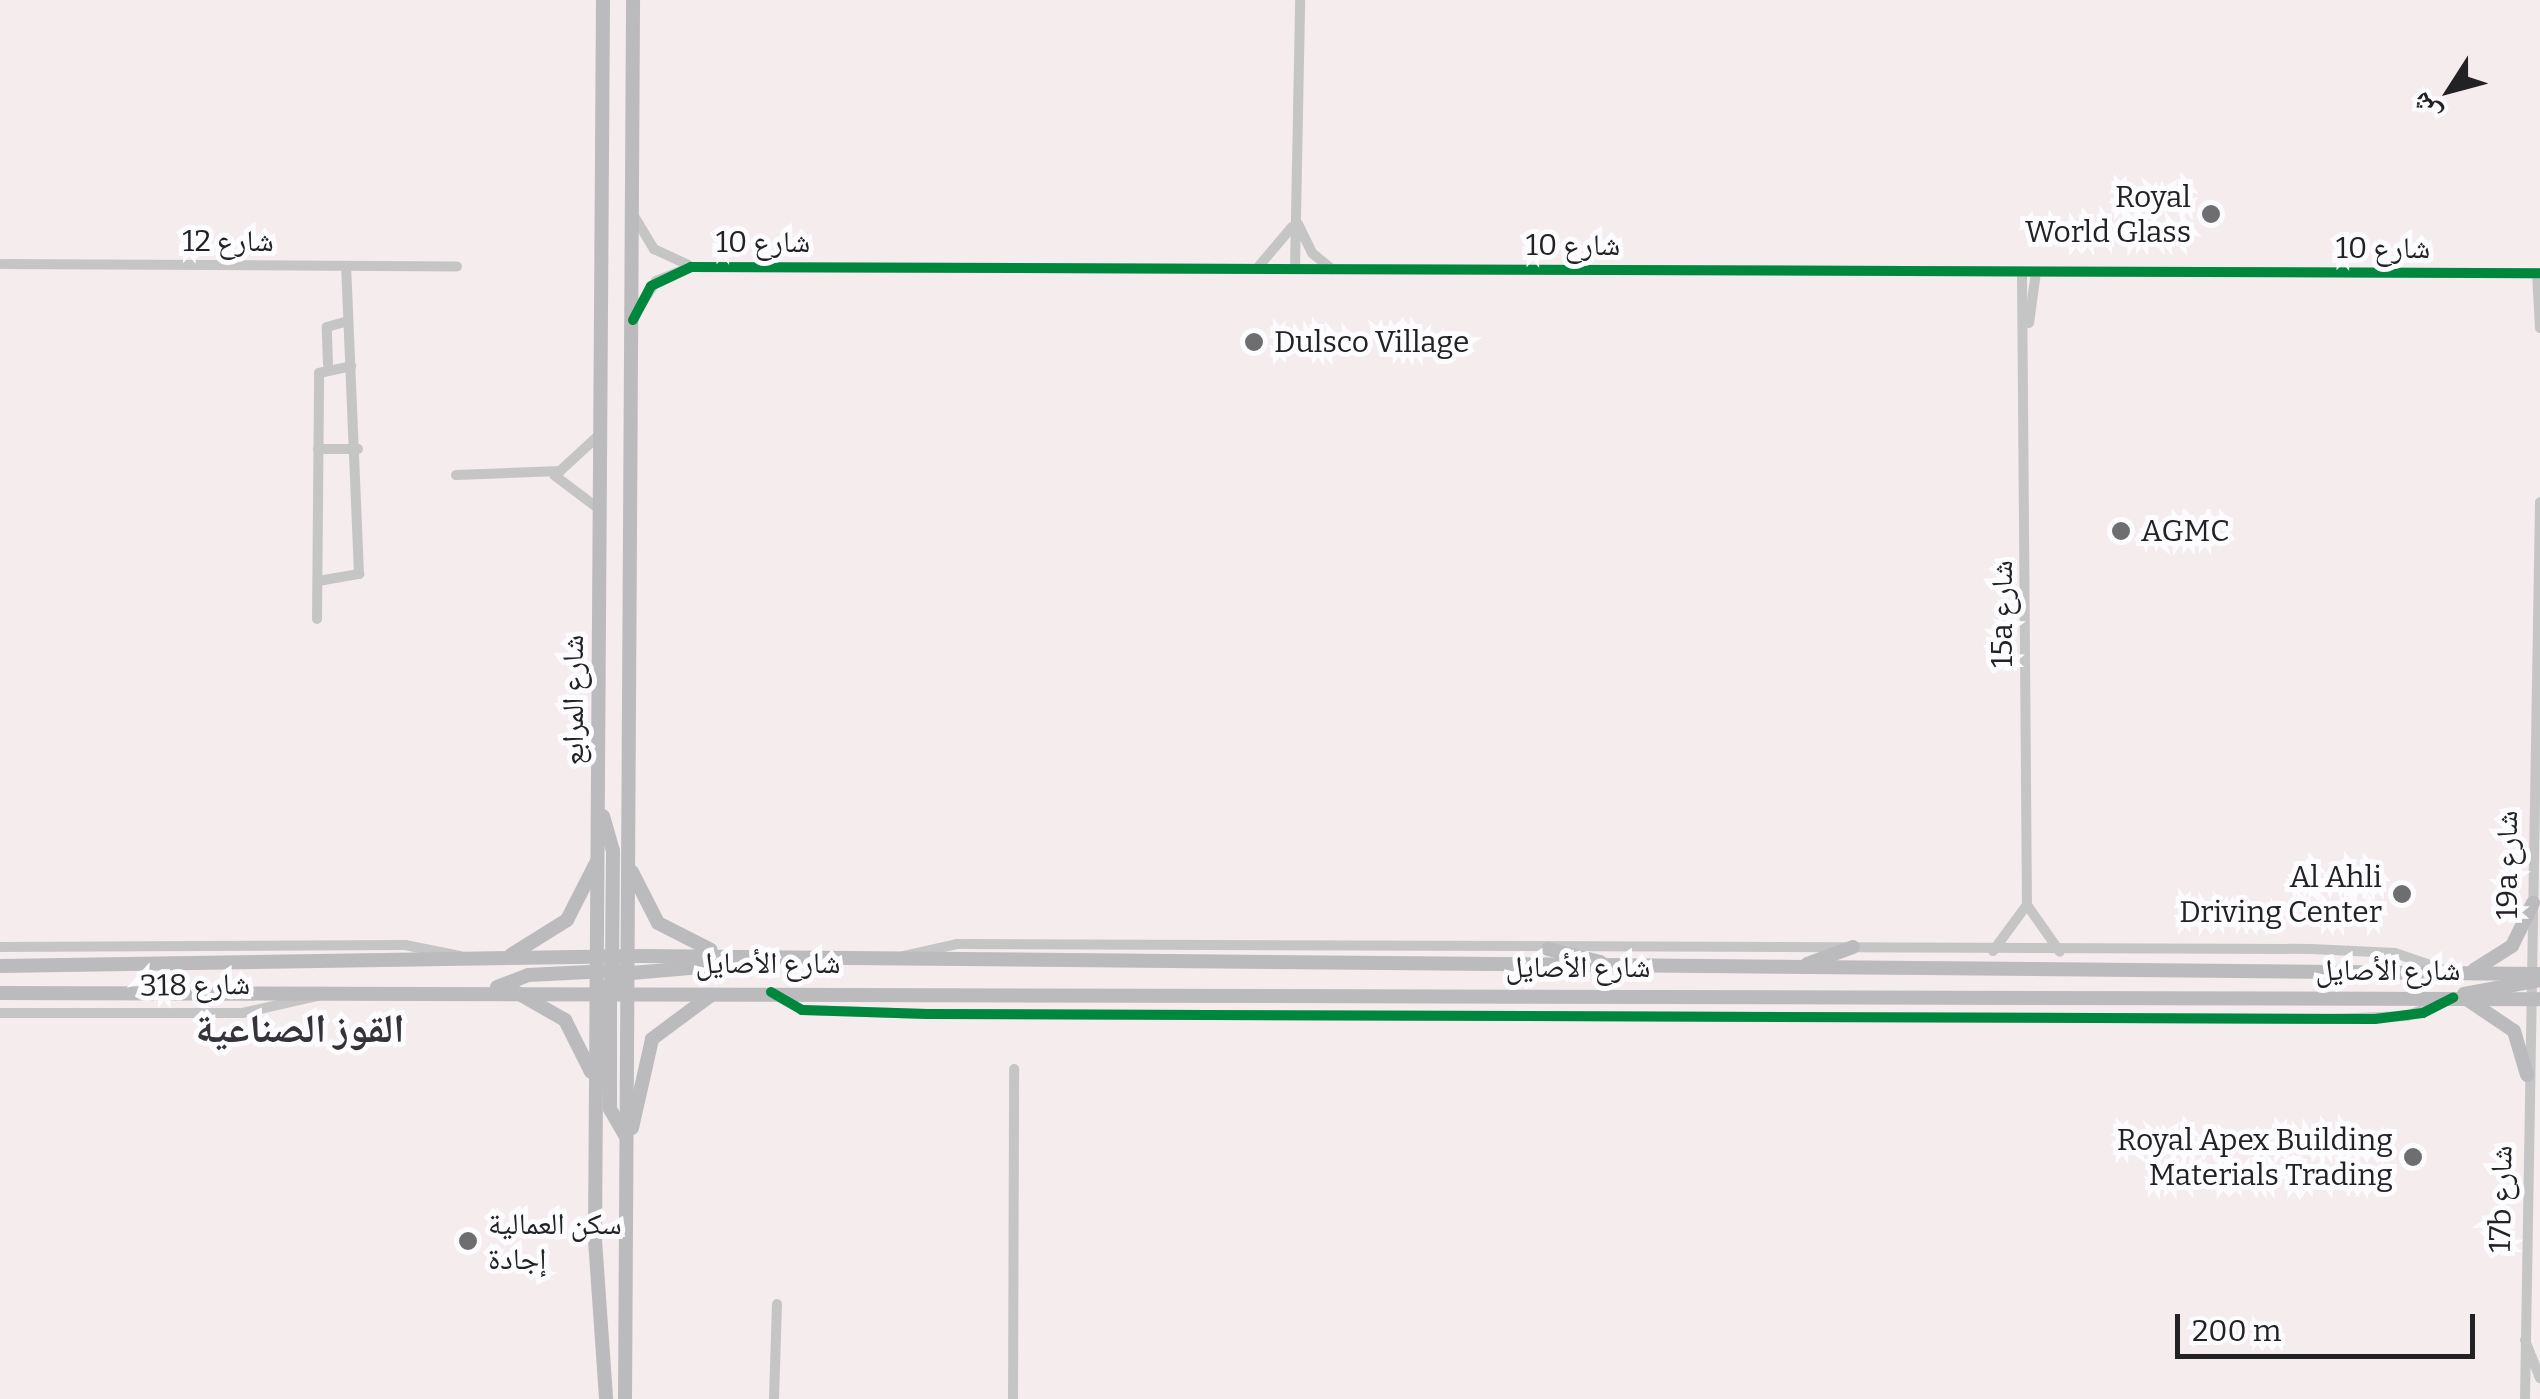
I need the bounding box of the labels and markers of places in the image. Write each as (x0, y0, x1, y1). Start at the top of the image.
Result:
place label: Royal World Glass (2025, 179, 2191, 250)
marker: Royal World Glass (2200, 203, 2222, 225)
place label: Dulsco Village (1274, 324, 1469, 360)
marker: Dulsco Village (1243, 331, 1265, 353)
place label: AGMC (2141, 513, 2230, 549)
marker: AGMC (2110, 520, 2132, 542)
place label: Al Ahli Driving Center (2179, 859, 2382, 930)
marker: Al Ahli Driving Center (2391, 883, 2413, 905)
place label: Royal Apex Building Materials Trading (2117, 1122, 2393, 1192)
marker: Royal Apex Building Materials Trading (2402, 1146, 2424, 1168)
place label: سكن العمالية إجادة (488, 1206, 622, 1276)
marker: سكن العمالية إجادة (457, 1230, 479, 1252)

